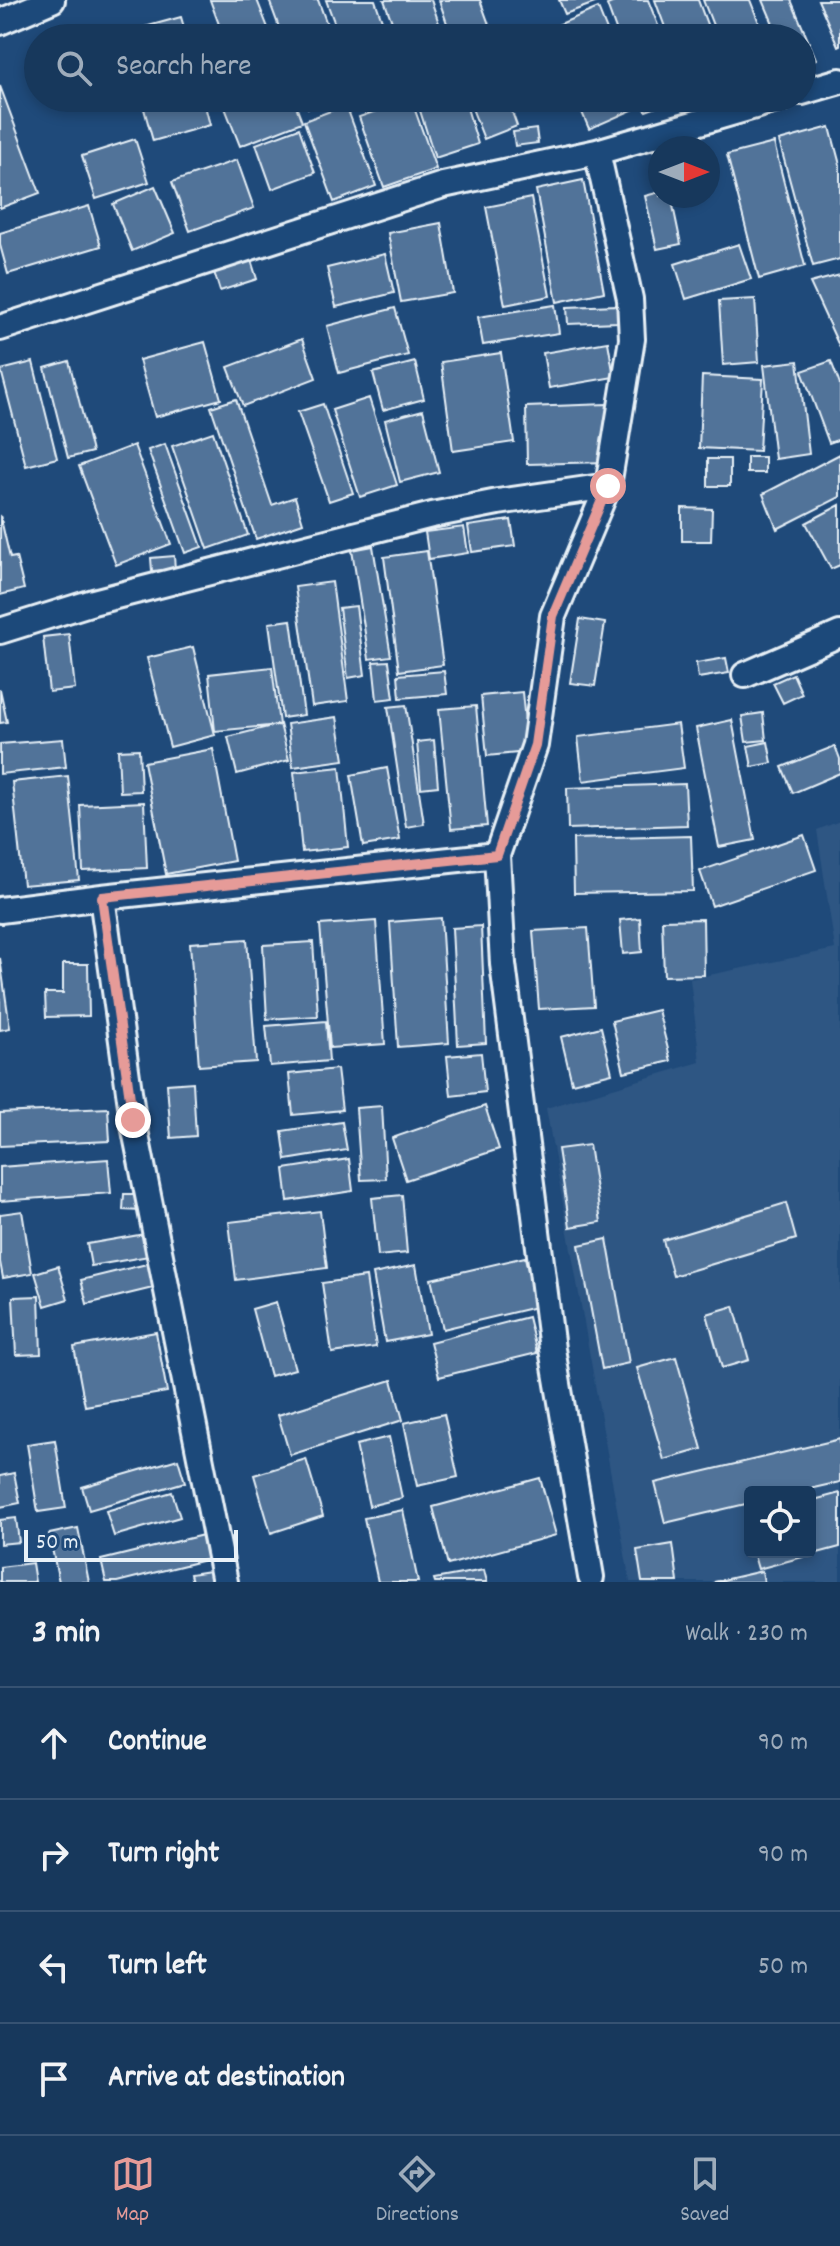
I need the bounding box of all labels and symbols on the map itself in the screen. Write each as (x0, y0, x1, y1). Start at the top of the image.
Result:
north arrow (648, 136, 720, 208)
route start (590, 468, 626, 504)
route end (115, 1102, 151, 1138)
scale bar (24, 1526, 238, 1562)

